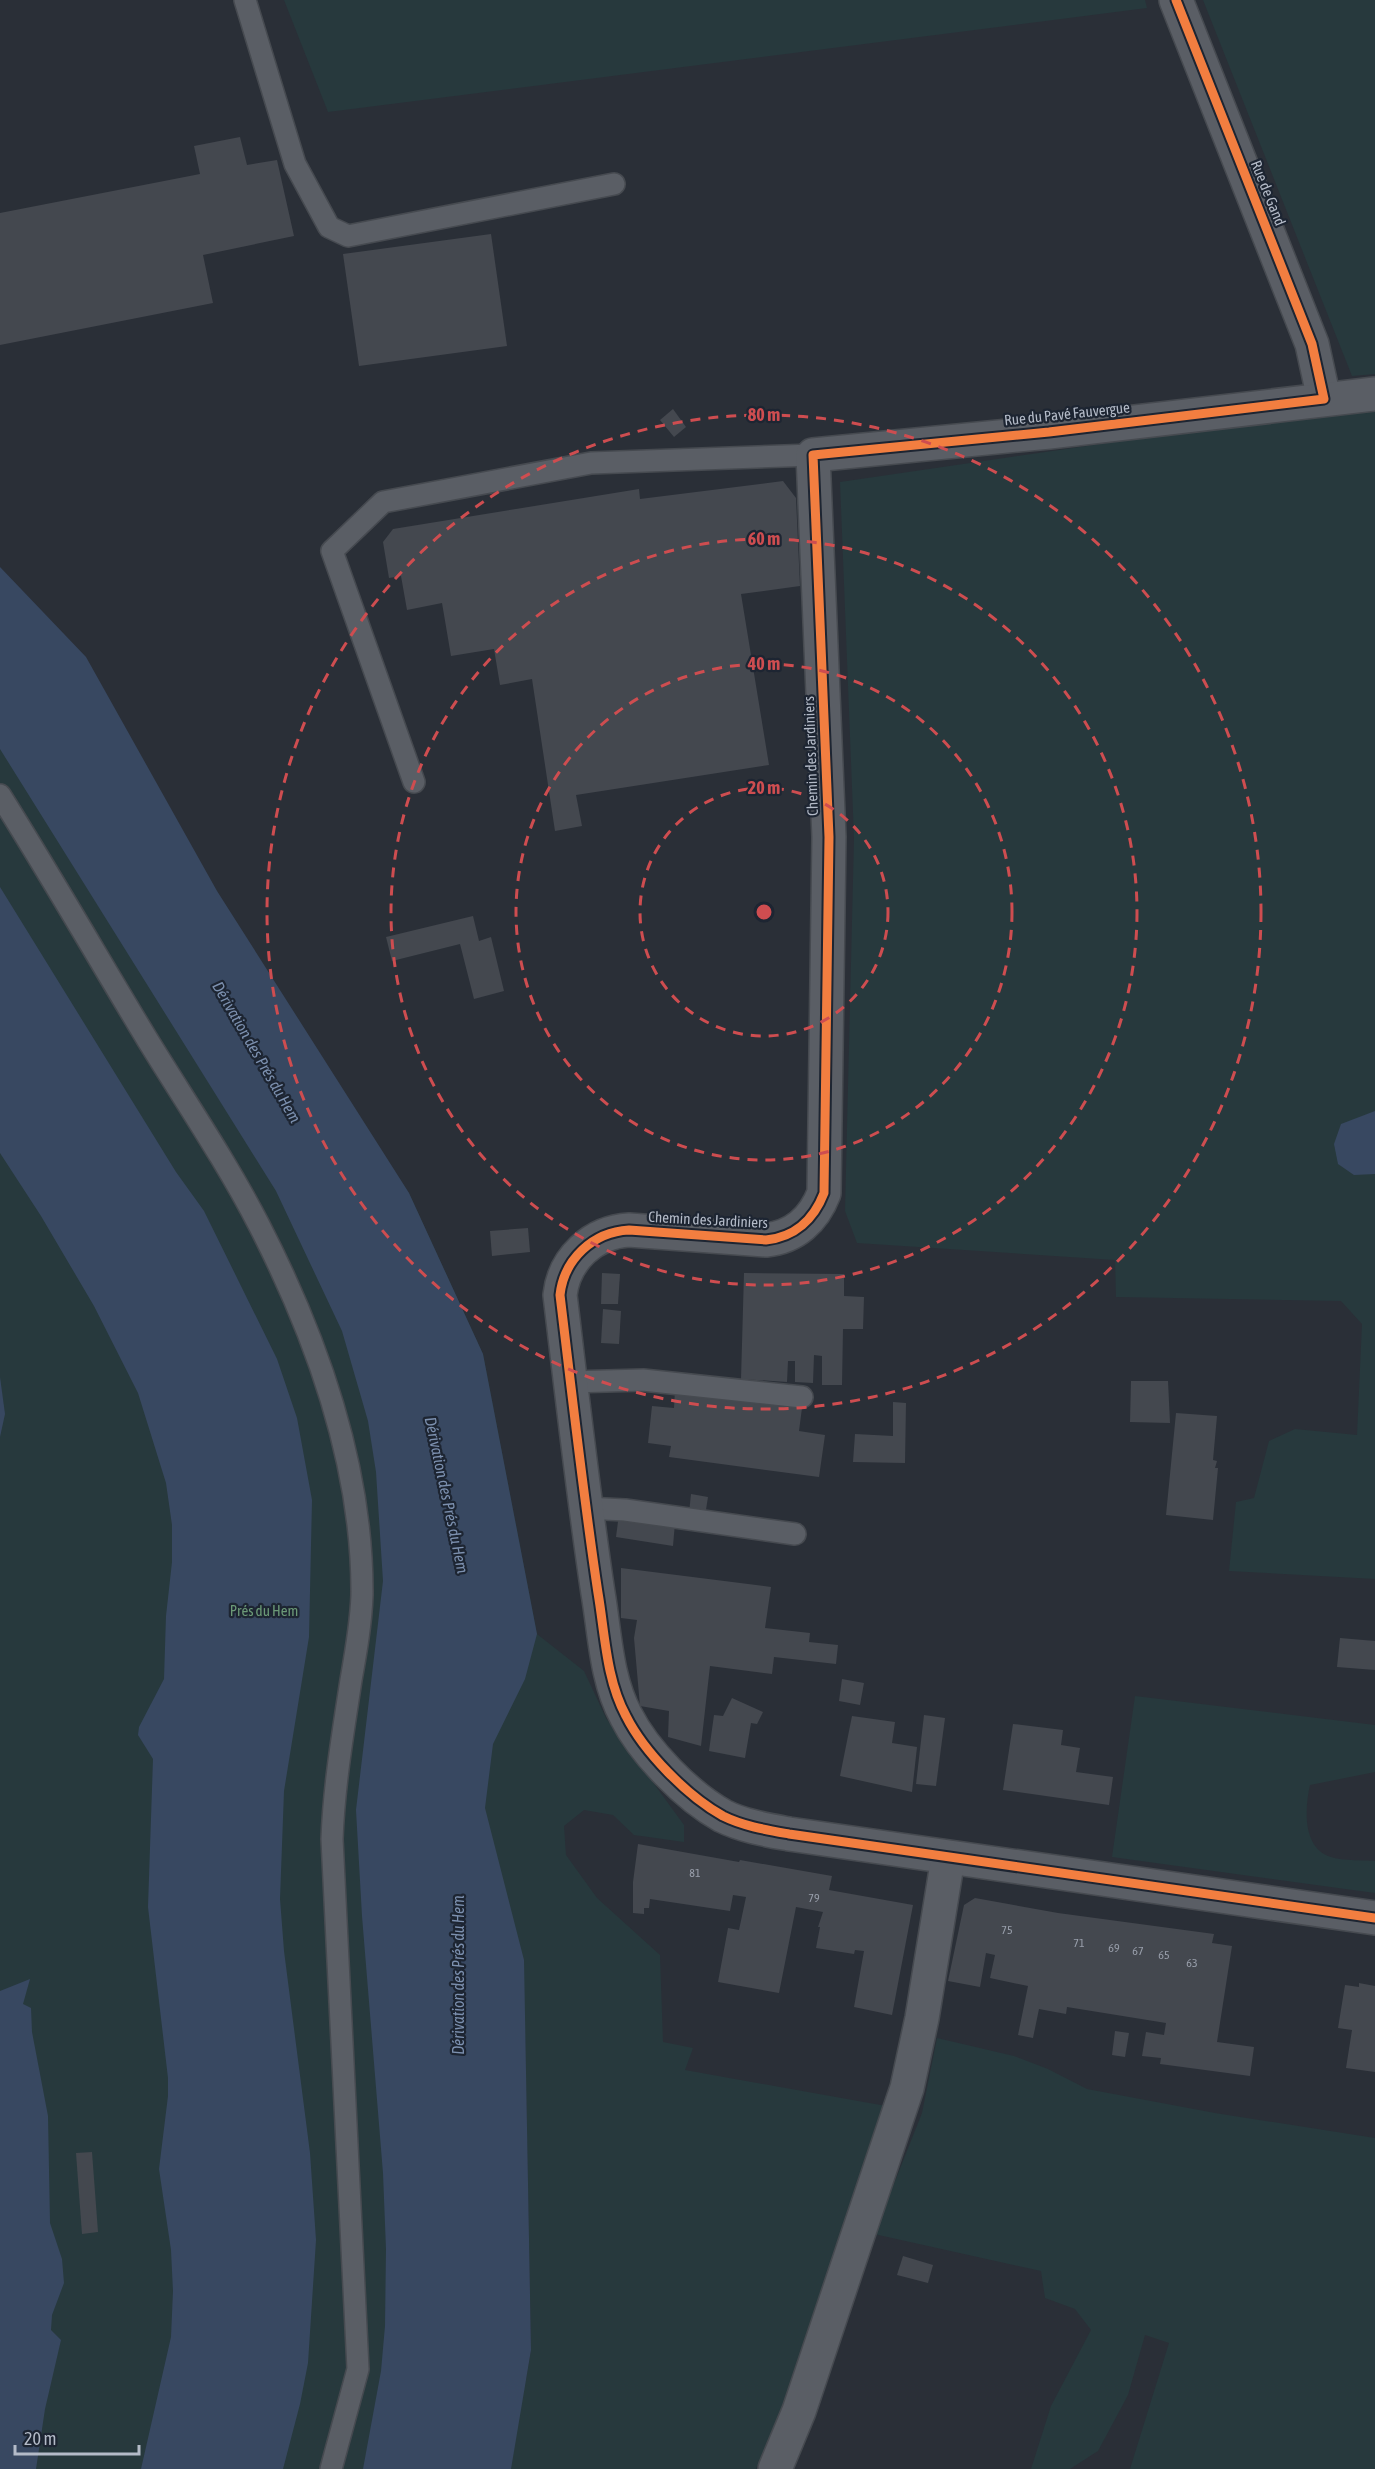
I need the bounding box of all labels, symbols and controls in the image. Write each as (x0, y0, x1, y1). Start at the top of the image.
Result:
street label: Rue de Gand (1248, 158, 1289, 228)
street label: Rue du Pavé Fauvergue (1003, 398, 1131, 429)
text: 80 m (748, 404, 780, 425)
text: 60 m (748, 528, 780, 549)
text: 40 m (747, 653, 780, 674)
street label: Chemin des Jardiniers (800, 696, 821, 816)
text: 20 m (748, 777, 780, 798)
centre of rings (754, 902, 774, 922)
water label: Dérivation des Prés du Hem (209, 978, 305, 1126)
street label: Chemin des Jardiniers (648, 1208, 768, 1231)
water label: Dérivation des Prés du Hem (422, 1415, 473, 1575)
park label: Prés du Hem (230, 1602, 298, 1619)
house number: 81 (689, 1866, 701, 1880)
house number: 79 (808, 1891, 820, 1905)
water label: Dérivation des Prés du Hem (449, 1895, 467, 2055)
house number: 75 (1001, 1923, 1013, 1937)
house number: 71 (1073, 1936, 1085, 1950)
house number: 69 (1108, 1941, 1120, 1955)
house number: 67 (1132, 1944, 1144, 1958)
house number: 65 (1158, 1948, 1170, 1962)
house number: 63 (1186, 1956, 1198, 1970)
scale bar (15, 2418, 140, 2456)
text: 20 m (24, 2428, 56, 2449)

